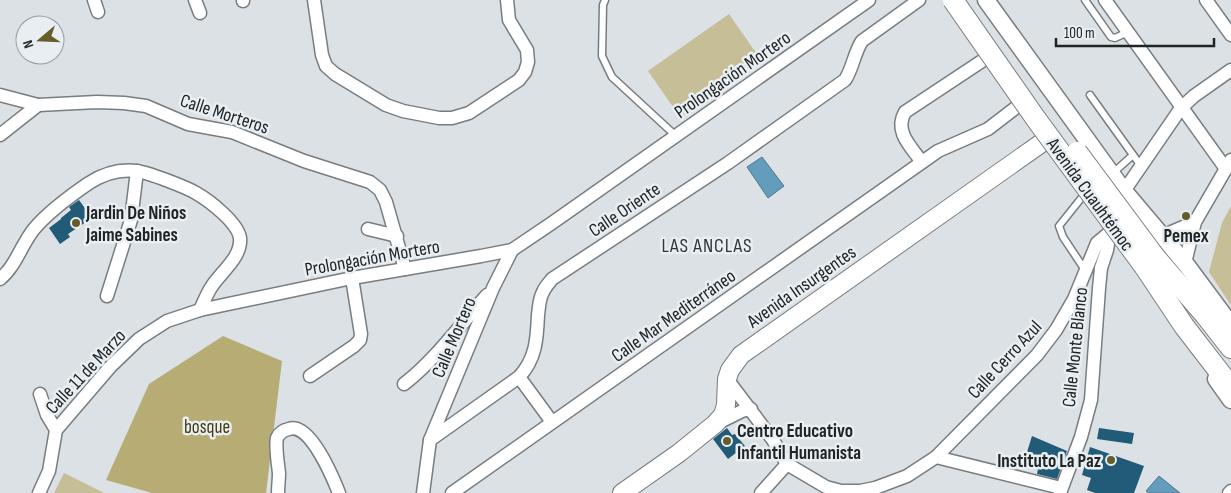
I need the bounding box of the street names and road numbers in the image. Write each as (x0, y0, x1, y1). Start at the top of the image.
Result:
street label: Prolongación Mortero (670, 27, 795, 124)
street label: Calle Morteros (177, 89, 272, 140)
street label: Avenida Cuauhtémoc (1040, 133, 1139, 256)
street label: Calle Oriente (585, 178, 665, 243)
street label: Prolongación Mortero (303, 235, 442, 282)
street label: Avenida Insurgentes (742, 241, 861, 334)
street label: Calle Mar Mediterráneo (607, 265, 740, 368)
street label: Calle Monte Blanco (1058, 286, 1093, 408)
street label: Calle Mortero (427, 294, 482, 381)
street label: Calle Cerro Azul (963, 316, 1047, 404)
street label: Calle 11 de Marzo (41, 325, 131, 419)

